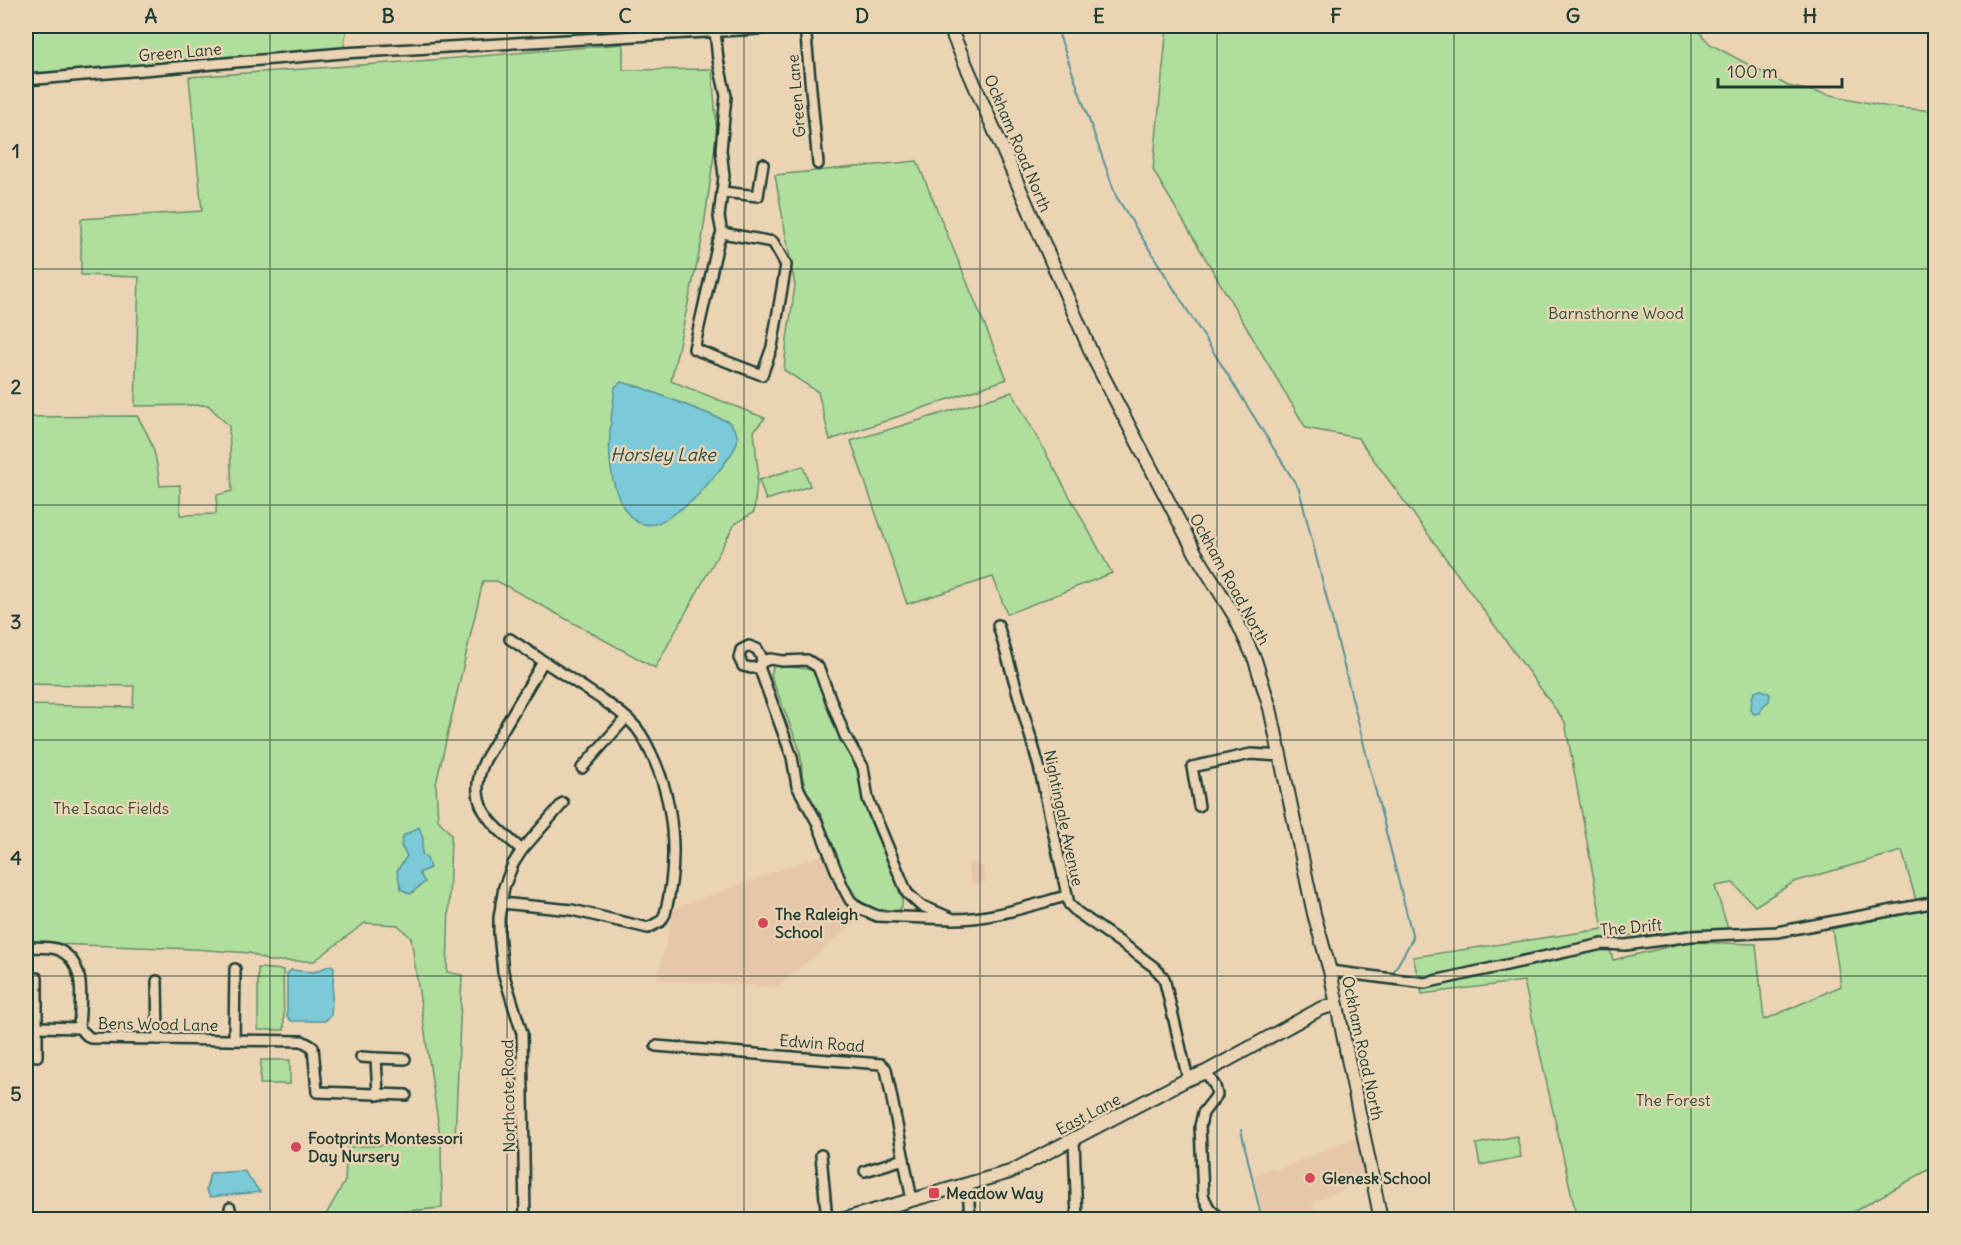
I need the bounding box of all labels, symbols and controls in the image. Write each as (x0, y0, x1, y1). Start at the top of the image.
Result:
text: A (145, 3, 158, 28)
text: B (381, 3, 395, 28)
text: C (618, 3, 632, 28)
text: D (855, 3, 869, 28)
text: E (1093, 3, 1105, 28)
text: F (1330, 3, 1342, 28)
text: G (1566, 3, 1580, 28)
text: H (1803, 3, 1817, 28)
street label: Green Lane (138, 38, 222, 66)
scale bar (1718, 51, 1842, 89)
street label: Green Lane (782, 54, 810, 138)
text: 100 m (1727, 60, 1778, 83)
street label: Ockham Road North (980, 71, 1056, 215)
text: 1 (12, 138, 20, 163)
park label: Barnsthorne Wood (1548, 303, 1684, 323)
text: 2 (11, 374, 22, 399)
water label: Horsley Lake (610, 443, 717, 466)
street label: Ockham Road North (1186, 510, 1274, 648)
text: 3 (10, 609, 22, 634)
street label: Nightingale Avenue (1040, 748, 1088, 888)
park label: The Isaac Fields (53, 798, 169, 818)
text: 4 (10, 845, 22, 870)
place label: The Raleigh School (775, 904, 858, 942)
street label: The Drift (1599, 914, 1663, 940)
marker: The Raleigh School (756, 916, 770, 930)
street label: Ockham Road North (1338, 974, 1388, 1122)
street label: Bens Wood Lane (98, 1013, 218, 1035)
street label: Edwin Road (779, 1030, 865, 1056)
street label: Northcote Road (497, 1039, 519, 1153)
text: 5 (10, 1081, 22, 1106)
street label: East Lane (1052, 1089, 1124, 1139)
park label: The Forest (1636, 1090, 1711, 1110)
place label: Footprints Montessori Day Nursery (308, 1128, 463, 1167)
marker: Footprints Montessori Day Nursery (289, 1140, 303, 1154)
place label: Glenesk School (1322, 1168, 1431, 1188)
marker: Glenesk School (1303, 1171, 1317, 1185)
place label: Meadow Way (946, 1183, 1044, 1204)
marker: Meadow Way (927, 1186, 941, 1200)

